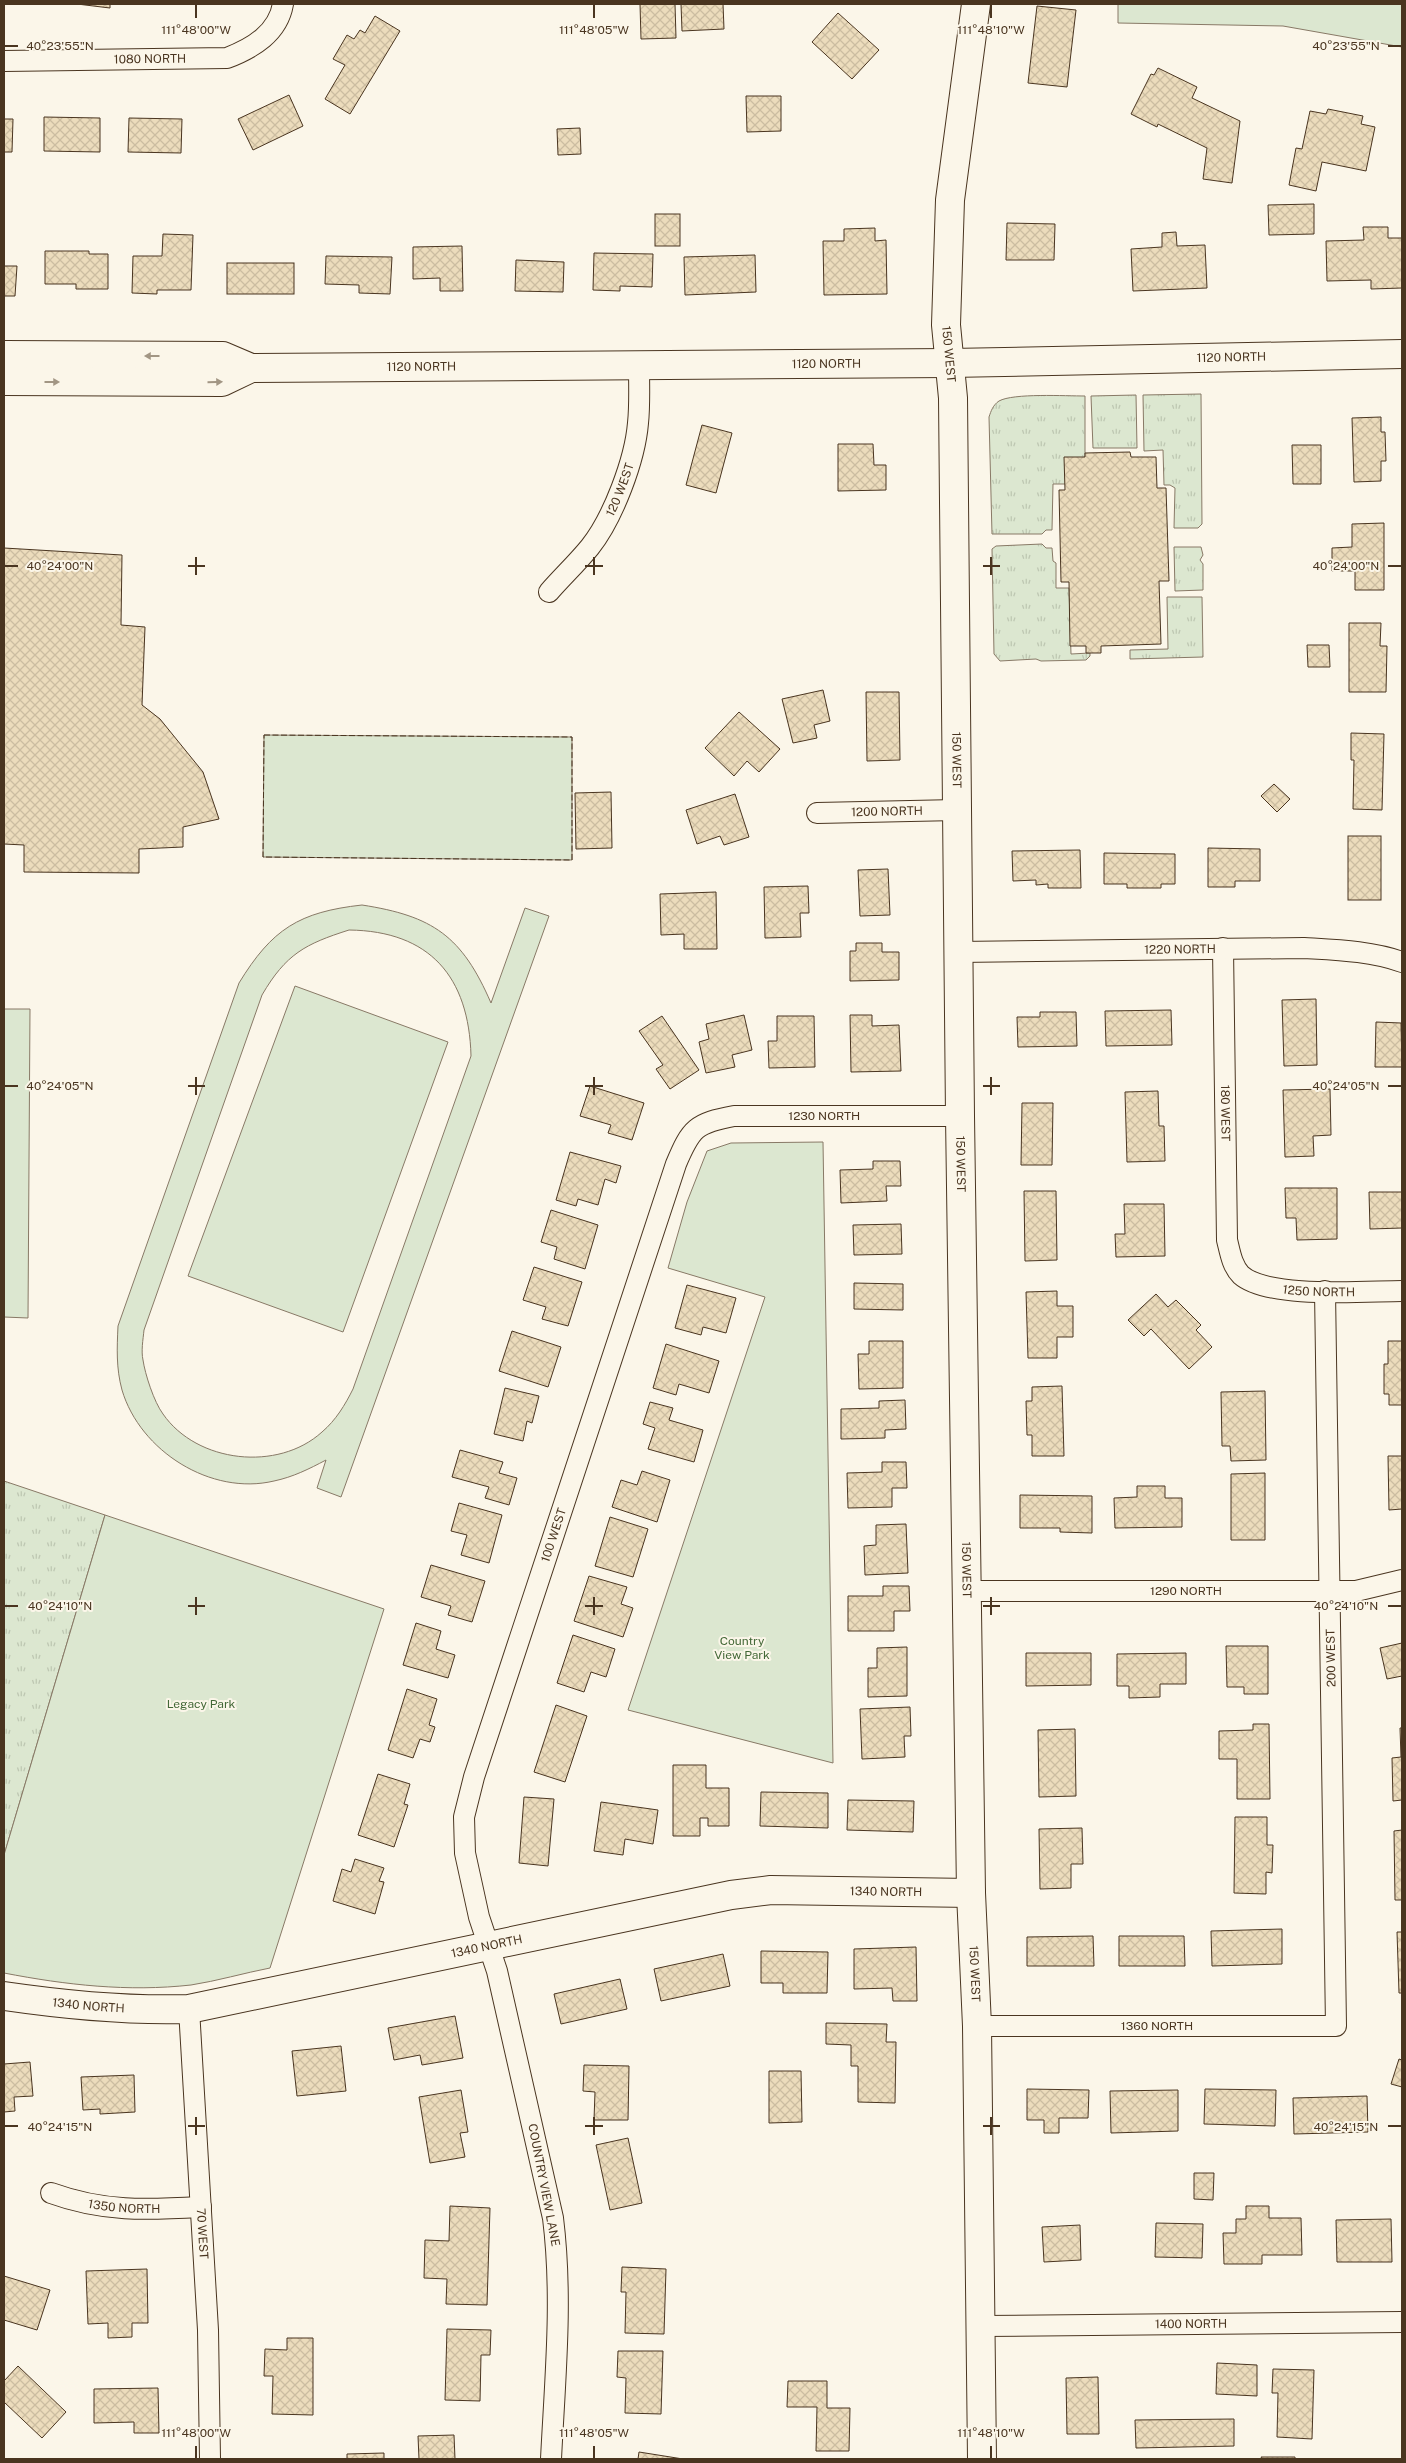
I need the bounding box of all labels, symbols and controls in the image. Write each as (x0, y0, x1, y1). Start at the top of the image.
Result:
text: 111°48'00"W (161, 23, 231, 37)
text: 111°48'05"W (559, 23, 630, 37)
text: 111°48'10"W (957, 23, 1025, 37)
text: 40°23'55"N (26, 39, 94, 53)
text: 40°23'55"N (1312, 39, 1380, 53)
street label: 1080 NORTH (114, 52, 186, 67)
street label: 150 WEST (939, 325, 958, 383)
street label: 1120 NORTH (1197, 350, 1266, 365)
one-way arrow (144, 351, 160, 359)
street label: 1120 NORTH (792, 357, 861, 371)
street label: 1120 NORTH (387, 360, 456, 374)
one-way arrow (45, 378, 61, 386)
one-way arrow (207, 378, 223, 386)
street label: 120 WEST (603, 461, 637, 519)
text: 40°24'00"N (27, 559, 93, 573)
text: 40°24'00"N (1313, 559, 1379, 573)
street label: 150 WEST (949, 732, 964, 788)
street label: 1200 NORTH (851, 804, 923, 819)
street label: 1220 NORTH (1144, 942, 1216, 957)
text: 40°24'05"N (26, 1079, 94, 1093)
text: 40°24'05"N (1312, 1079, 1380, 1093)
street label: 180 WEST (1218, 1085, 1233, 1141)
street label: 1230 NORTH (788, 1109, 860, 1123)
street label: 150 WEST (953, 1135, 968, 1192)
street label: 1250 NORTH (1282, 1282, 1355, 1299)
street label: 100 WEST (538, 1506, 569, 1564)
street label: 150 WEST (959, 1541, 974, 1598)
street label: 1290 NORTH (1150, 1584, 1222, 1598)
text: 40°24'10"N (28, 1599, 92, 1613)
text: 40°24'10"N (1314, 1599, 1378, 1613)
street label: 200 WEST (1323, 1629, 1339, 1687)
park label: Country View Park (714, 1634, 770, 1662)
park label: Legacy Park (167, 1697, 236, 1711)
street label: 1340 NORTH (850, 1884, 922, 1899)
street label: 1340 NORTH (450, 1932, 524, 1961)
street label: 150 WEST (966, 1945, 983, 2002)
street label: 1340 NORTH (52, 1995, 125, 2015)
street label: 1360 NORTH (1121, 2019, 1193, 2033)
text: 40°24'15"N (28, 2120, 92, 2134)
text: 40°24'15"N (1314, 2120, 1378, 2134)
street label: COUNTRY VIEW LANE (525, 2122, 563, 2248)
street label: 1350 NORTH (87, 2197, 161, 2216)
street label: 70 WEST (194, 2208, 211, 2259)
street label: 1400 NORTH (1155, 2317, 1227, 2331)
text: 111°48'00"W (161, 2426, 231, 2440)
text: 111°48'05"W (559, 2426, 630, 2440)
text: 111°48'10"W (957, 2426, 1025, 2440)

